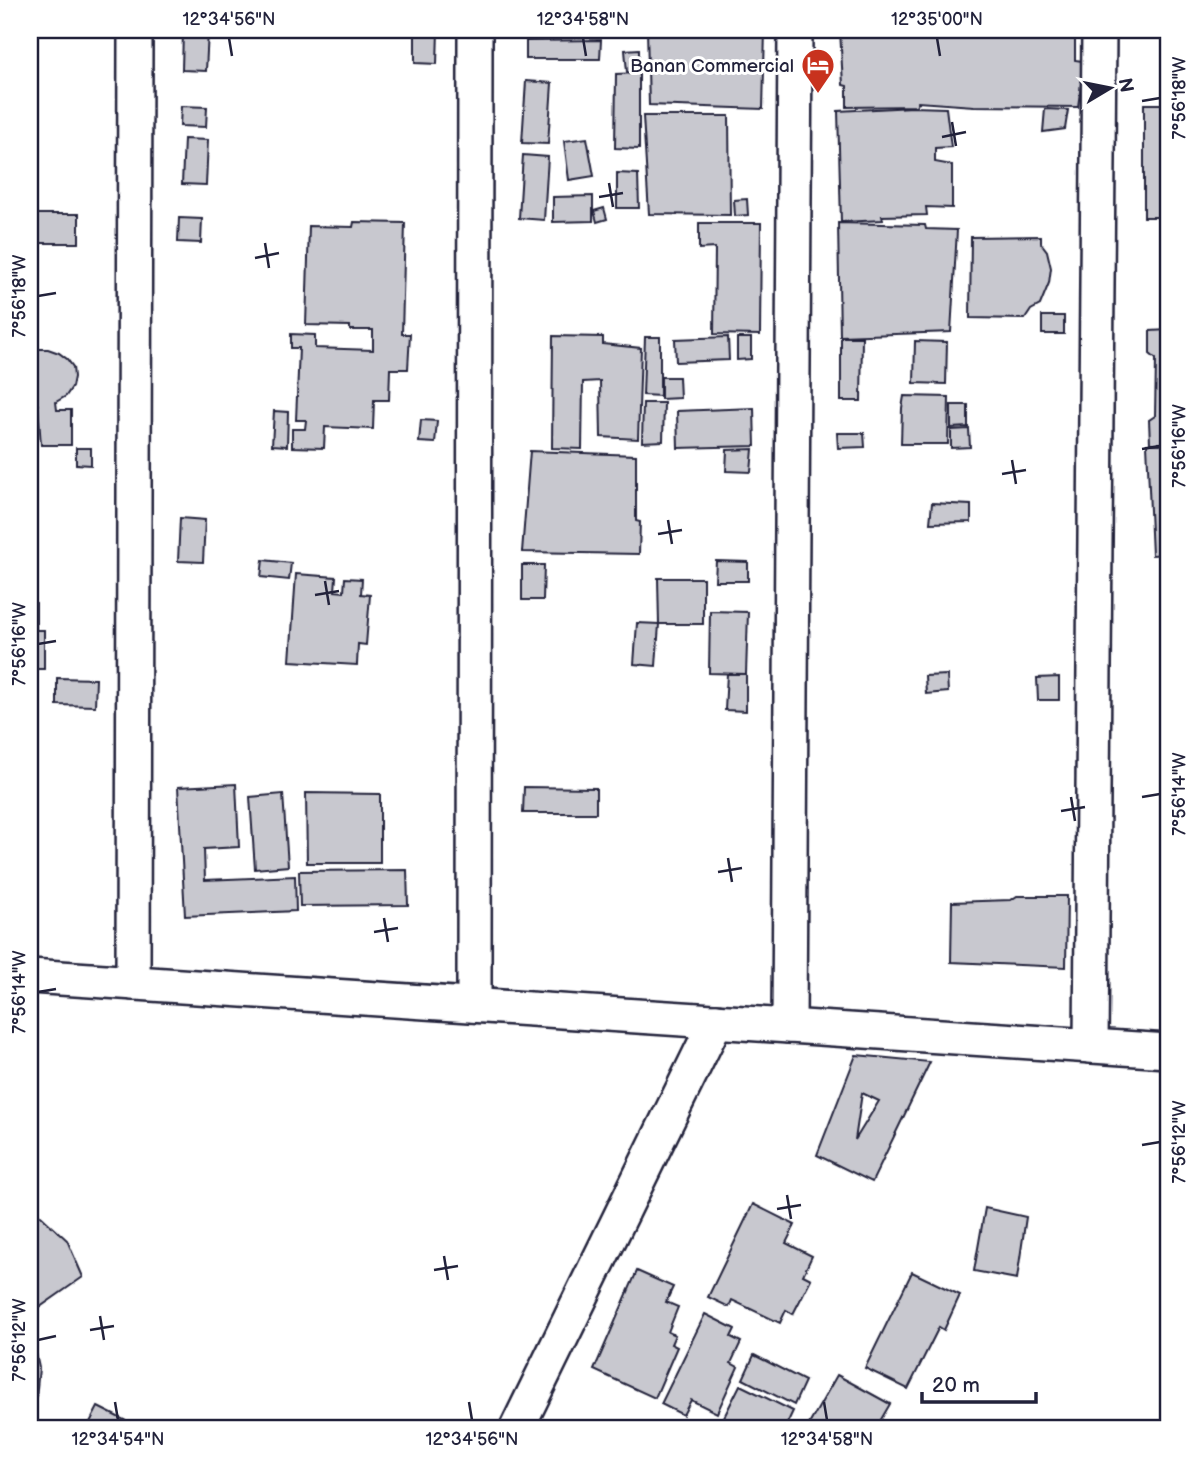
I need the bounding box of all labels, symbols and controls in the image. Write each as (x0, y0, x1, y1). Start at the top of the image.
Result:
text: 12°34'56"N (183, 9, 275, 30)
text: 12°34'58"N (537, 9, 629, 30)
text: 12°35'00"N (891, 9, 983, 30)
hotel icon: Banan Commercial (799, 46, 837, 95)
north arrow (1076, 52, 1146, 122)
place label: Banan Commercial (630, 55, 794, 78)
text: 7°56'18"W (1169, 56, 1190, 140)
text: N (1113, 76, 1138, 94)
text: 7°56'18"W (9, 254, 30, 338)
text: 7°56'16"W (1169, 404, 1190, 488)
text: 7°56'16"W (9, 602, 30, 686)
text: 7°56'14"W (1169, 752, 1190, 836)
text: 7°56'14"W (9, 950, 30, 1034)
text: 7°56'12"W (1169, 1100, 1190, 1184)
text: 7°56'12"W (9, 1298, 30, 1382)
scale bar (922, 1360, 1035, 1404)
text: 20 m (932, 1373, 980, 1398)
text: 12°34'54"N (72, 1429, 164, 1450)
text: 12°34'56"N (426, 1429, 518, 1450)
text: 12°34'58"N (781, 1429, 873, 1450)

